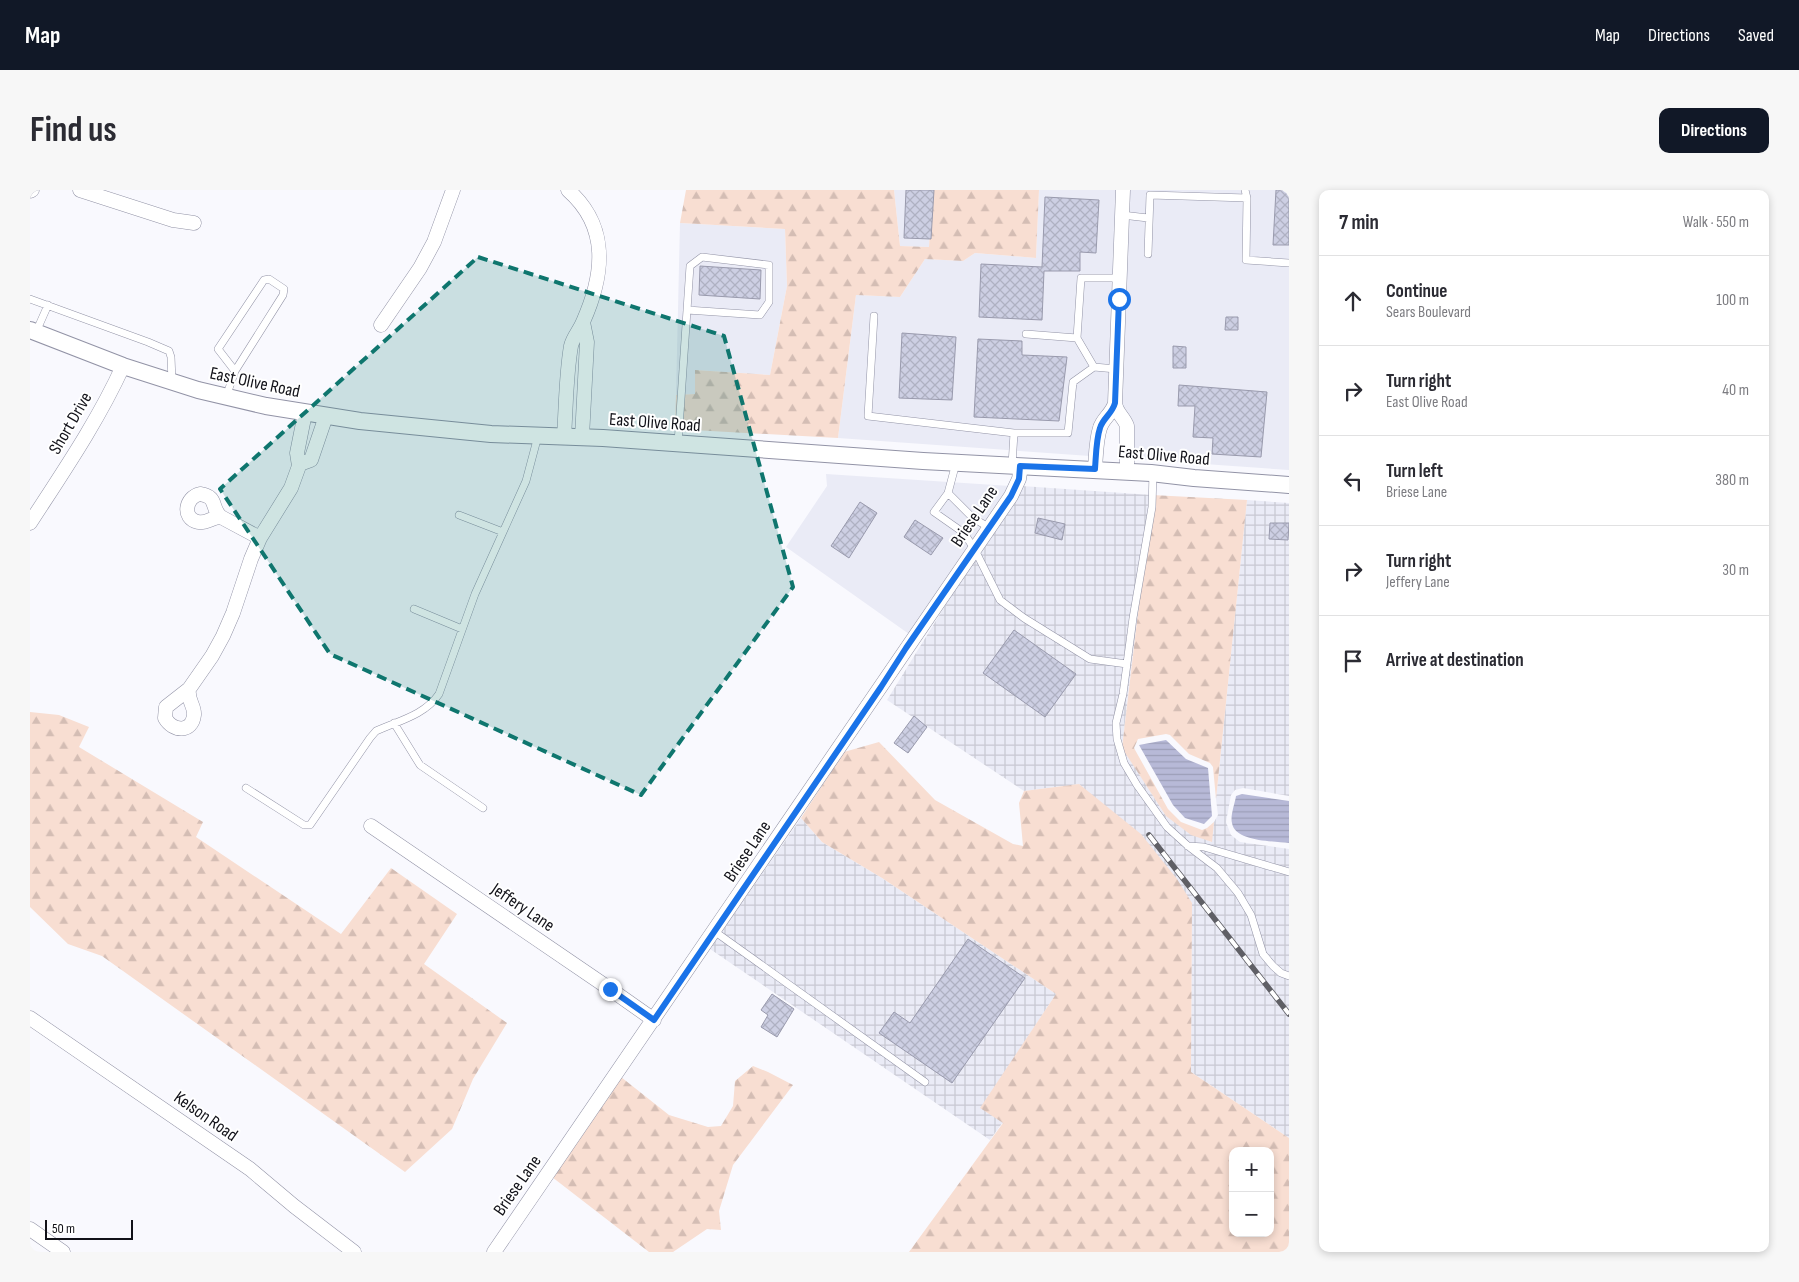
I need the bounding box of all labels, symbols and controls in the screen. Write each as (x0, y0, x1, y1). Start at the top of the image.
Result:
text: Map (25, 21, 60, 50)
text: Map (1595, 25, 1620, 46)
text: Directions (1648, 25, 1710, 46)
text: Saved (1738, 25, 1774, 46)
button: Directions (1659, 108, 1769, 153)
text: Find us (30, 109, 117, 152)
text: 7 min (1339, 210, 1379, 235)
text: Walk · 550 m (1683, 213, 1749, 232)
text: Continue (1386, 280, 1447, 303)
icon: ahead (1339, 287, 1367, 315)
route start (1108, 288, 1131, 311)
text: 100 m (1716, 291, 1749, 310)
text: Sears Boulevard (1386, 303, 1471, 322)
street label: East Olive Road (208, 363, 302, 402)
text: Turn right (1386, 370, 1451, 393)
icon: right (1339, 377, 1367, 405)
text: 40 m (1722, 381, 1749, 400)
street label: Short Drive (44, 389, 97, 458)
text: East Olive Road (1386, 393, 1468, 412)
street label: East Olive Road (608, 409, 701, 436)
street label: East Olive Road (1117, 441, 1211, 470)
text: Turn left (1386, 460, 1443, 483)
icon: left (1339, 467, 1367, 495)
text: 380 m (1715, 471, 1749, 490)
street label: Briese Lane (946, 482, 1002, 551)
text: Briese Lane (1386, 483, 1447, 502)
text: Turn right (1386, 550, 1451, 573)
icon: right (1339, 557, 1367, 585)
text: 30 m (1722, 561, 1749, 580)
text: Jeffery Lane (1386, 573, 1450, 592)
icon: arrive (1339, 647, 1367, 675)
text: Arrive at destination (1386, 649, 1524, 672)
street label: Briese Lane (719, 817, 775, 886)
street label: Jeffery Lane (486, 878, 558, 936)
route end (599, 978, 622, 1001)
street label: Kelson Road (170, 1087, 242, 1146)
map controls (1229, 1147, 1274, 1237)
button: + (1229, 1147, 1274, 1192)
street label: Briese Lane (489, 1151, 546, 1220)
button: − (1229, 1192, 1274, 1237)
scale bar (45, 1217, 132, 1240)
text: 50 m (52, 1220, 75, 1237)

